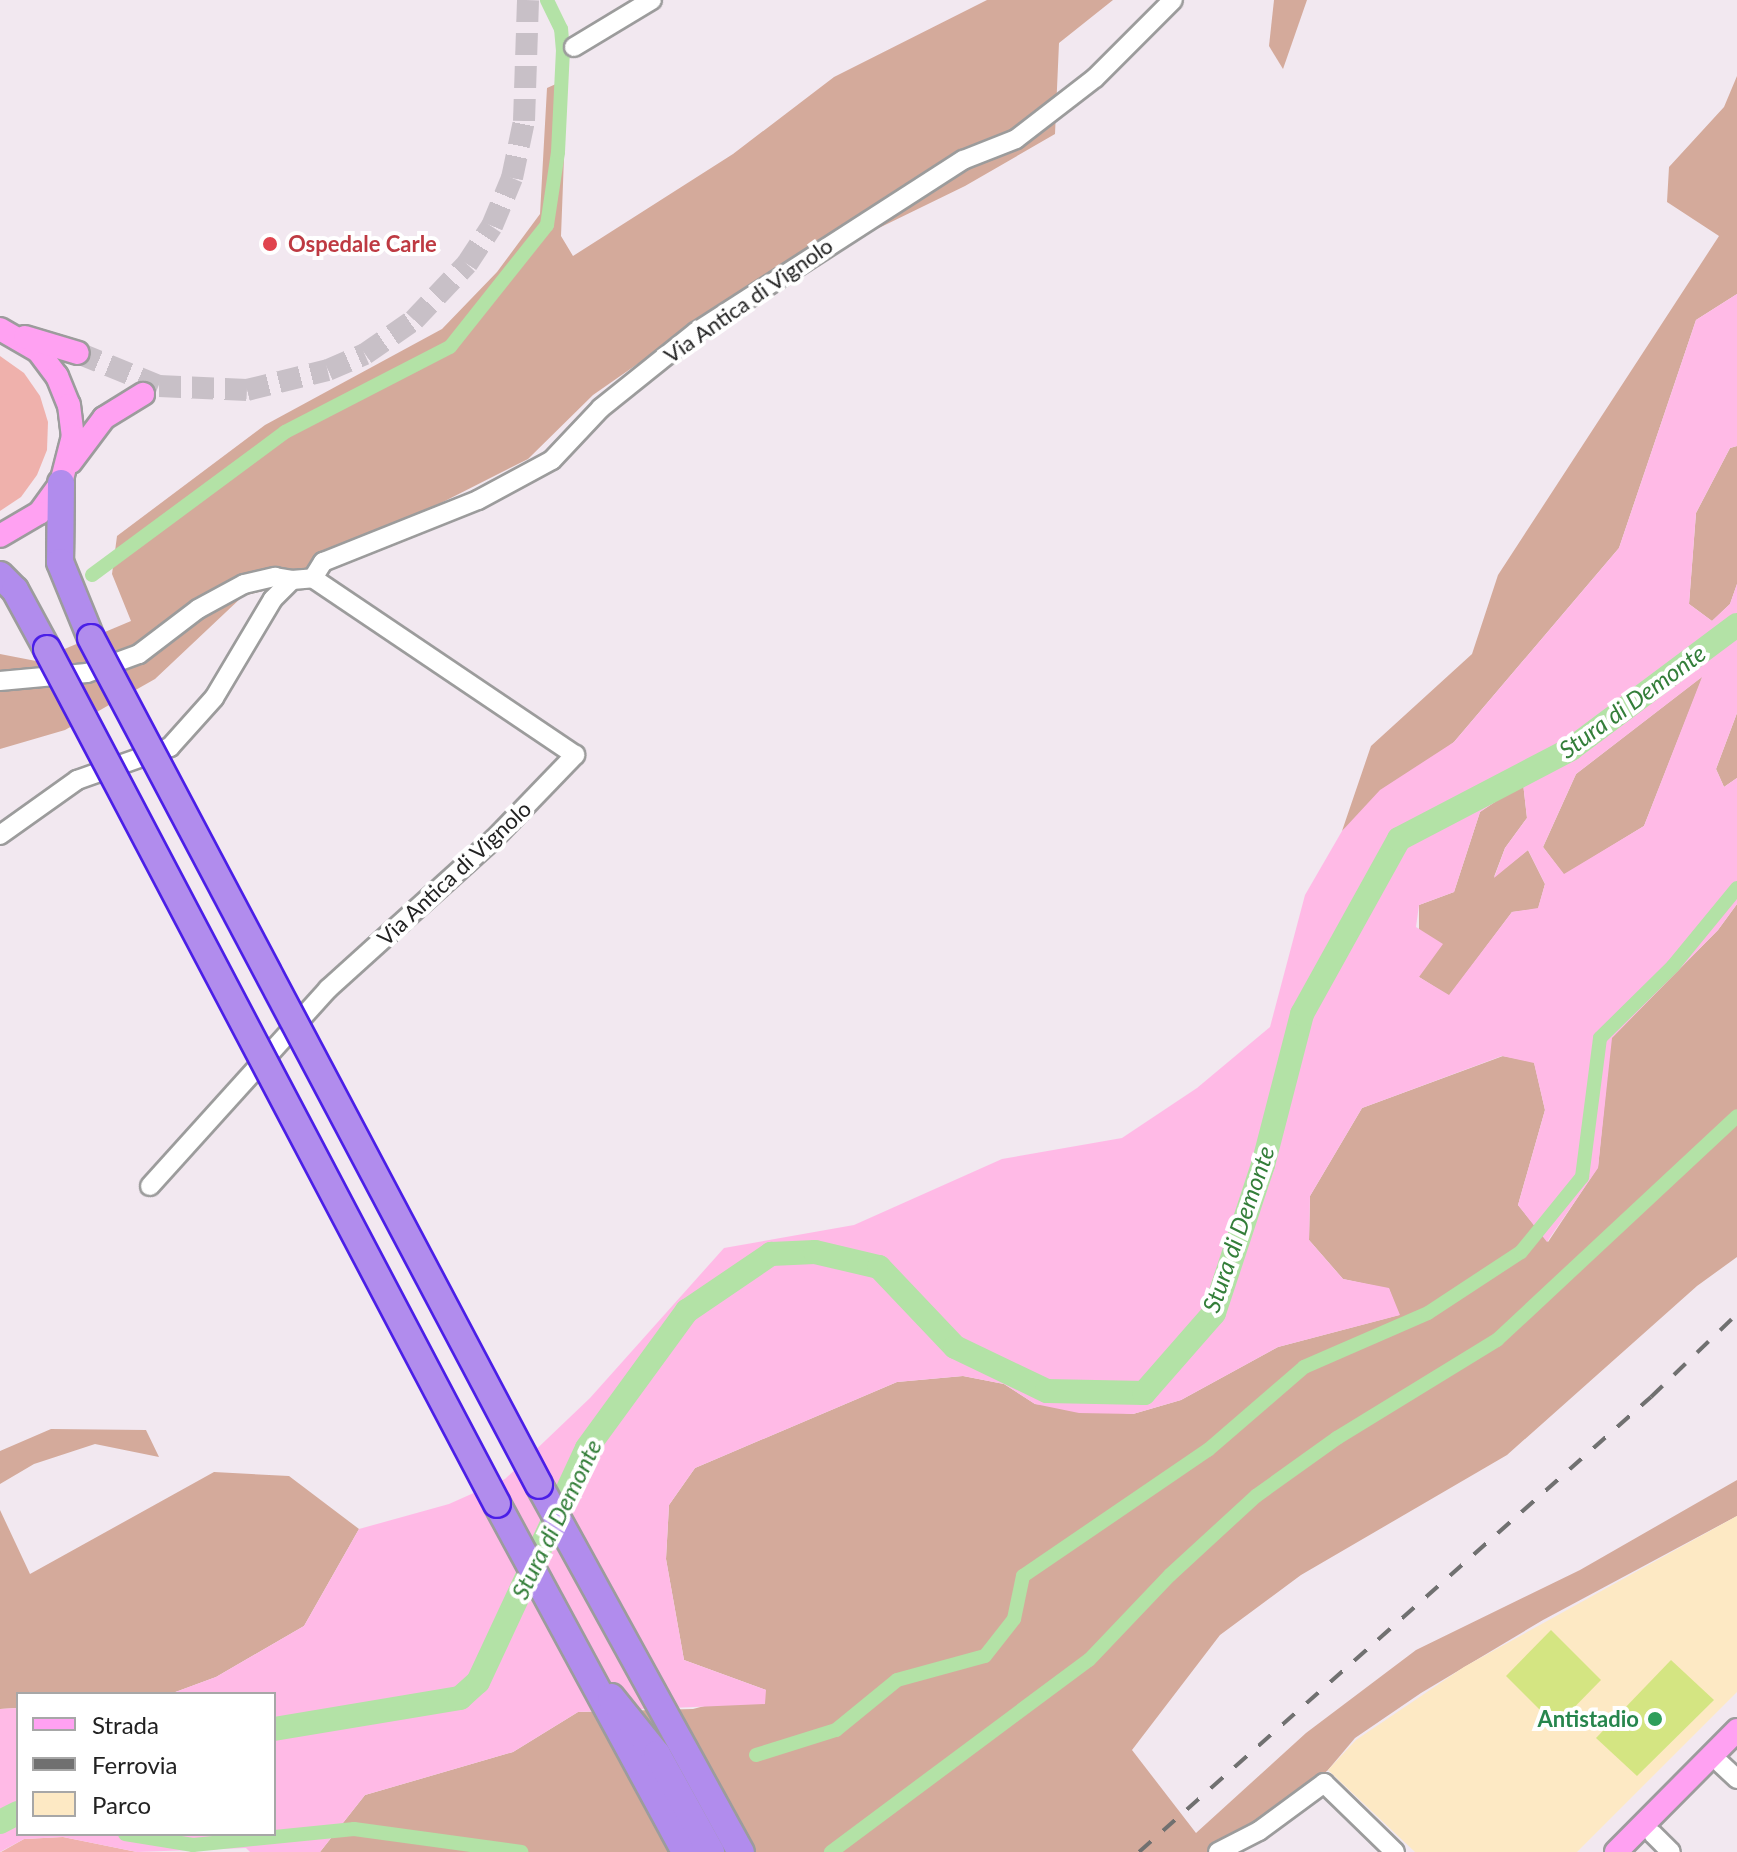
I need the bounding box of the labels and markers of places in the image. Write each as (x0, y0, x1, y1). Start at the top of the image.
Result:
place label: Ospedale Carle (288, 231, 437, 257)
marker: Ospedale Carle (259, 233, 281, 255)
place label: Antistadio (1538, 1706, 1639, 1732)
marker: Antistadio (1646, 1710, 1664, 1728)

